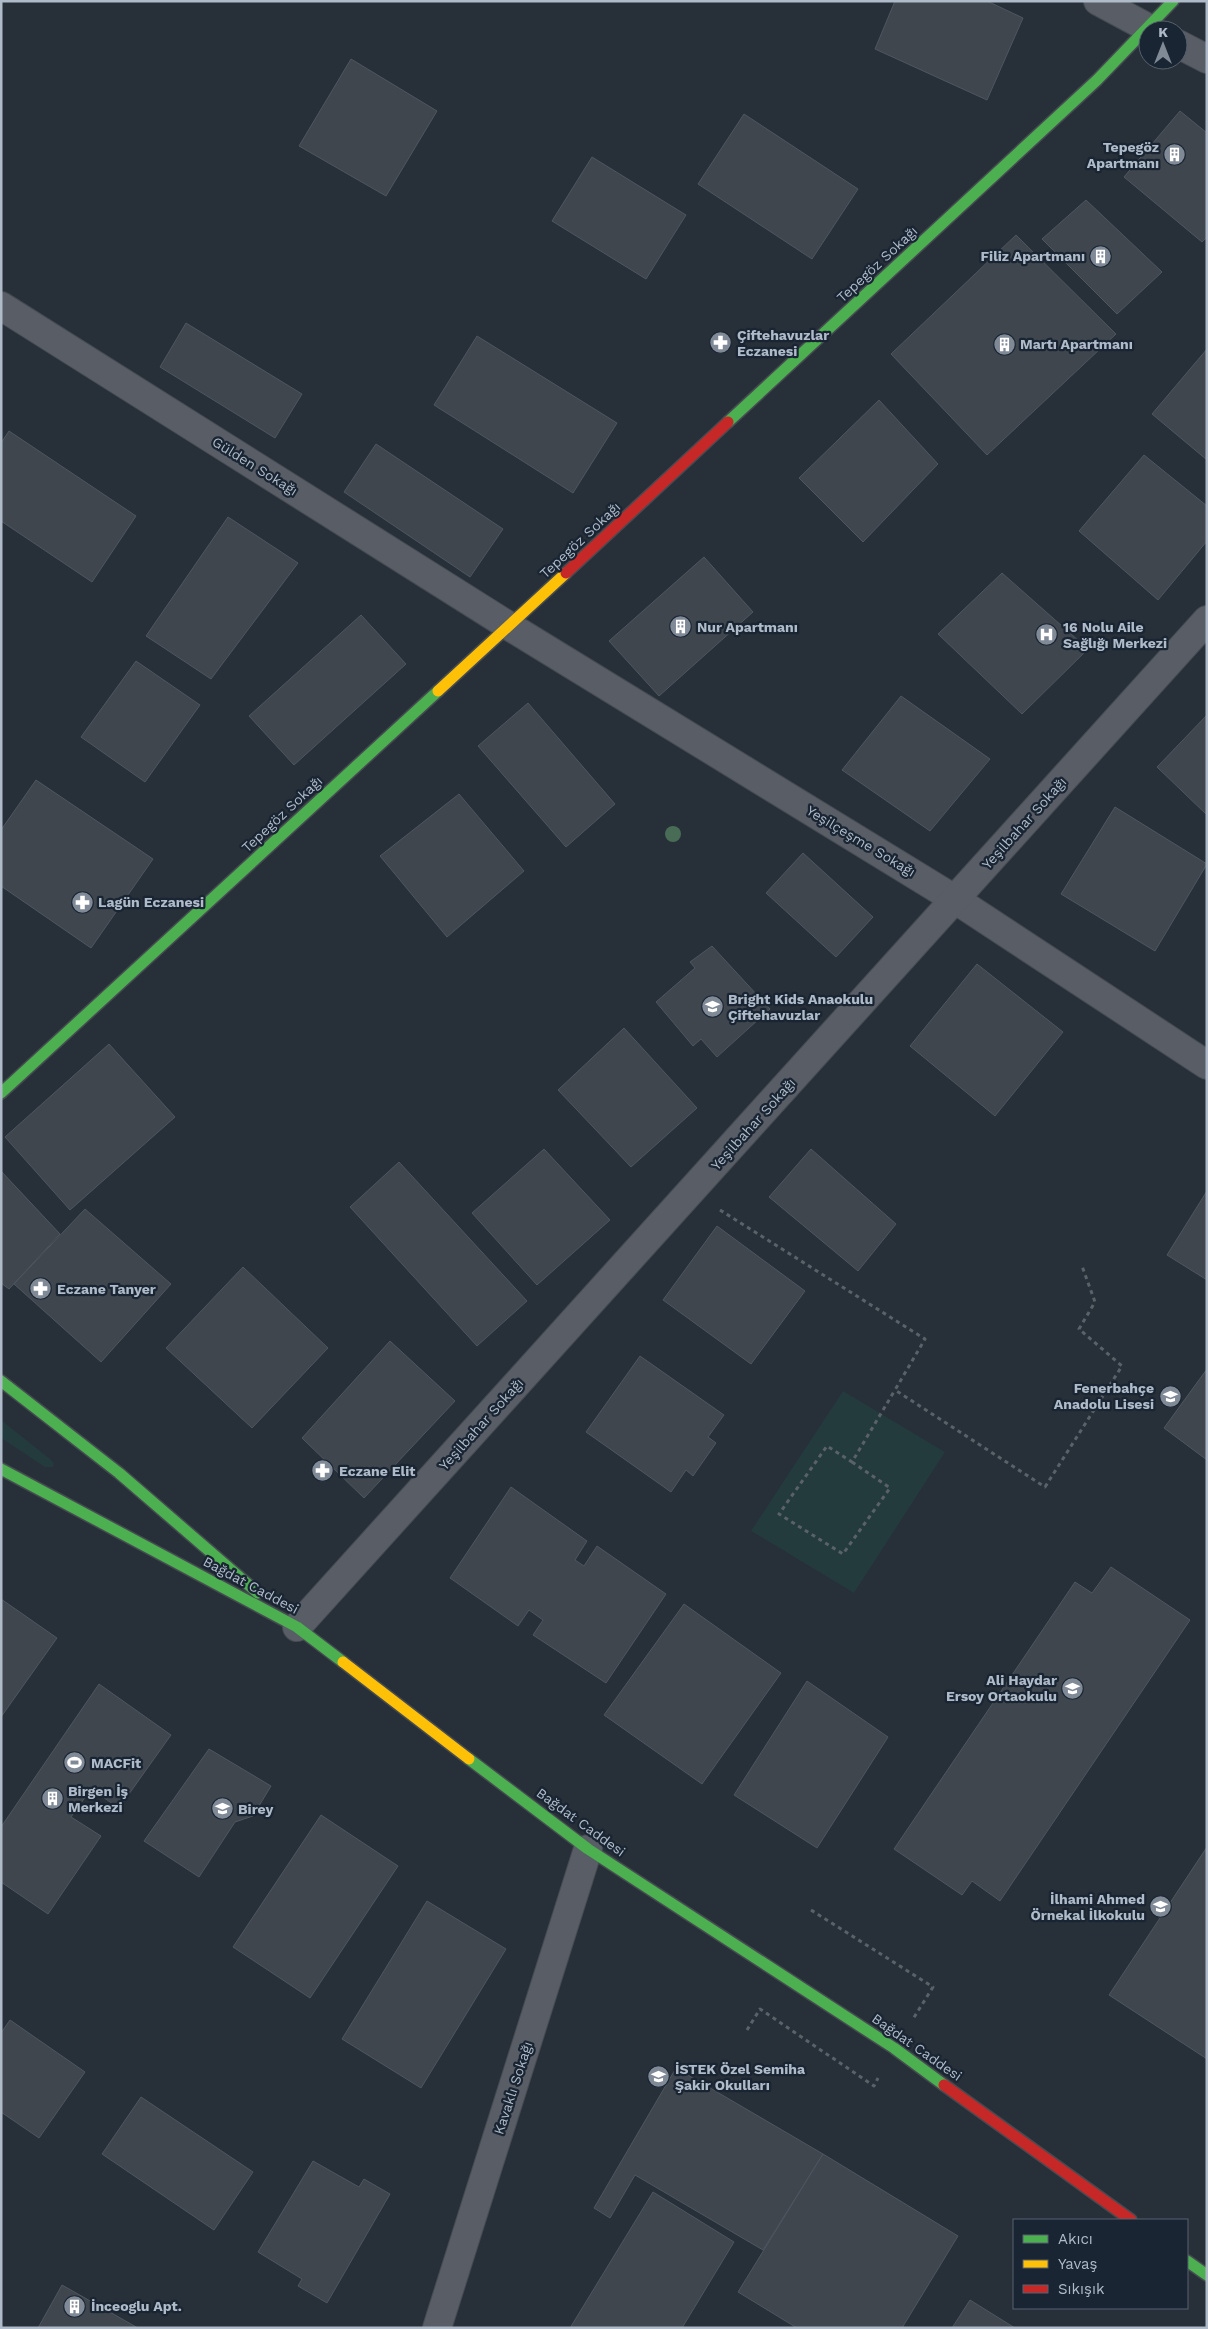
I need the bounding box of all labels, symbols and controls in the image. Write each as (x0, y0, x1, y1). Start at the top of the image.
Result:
north arrow (1138, 20, 1188, 70)
text: K (1158, 24, 1168, 40)
place label: Tepegöz Apartmanı (1087, 139, 1159, 171)
building icon: Tepegöz Apartmanı (1163, 143, 1187, 167)
street label: Tepegöz Sokağı (833, 223, 921, 305)
building icon: Filiz Apartmanı (1089, 244, 1113, 268)
place label: Filiz Apartmanı (980, 248, 1085, 264)
place label: Çiftehavuzlar Eczanesi (737, 327, 829, 359)
pharmacy icon: Çiftehavuzlar Eczanesi (709, 331, 733, 355)
building icon: Martı Apartmanı (992, 332, 1016, 356)
place label: Martı Apartmanı (1020, 336, 1133, 352)
street label: Gülden Sokağı (209, 433, 301, 499)
street label: Tepegöz Sokağı (536, 499, 624, 581)
building icon: Nur Apartmanı (669, 615, 693, 639)
place label: Nur Apartmanı (697, 619, 798, 635)
place label: 16 Nolu Aile Sağlığı Merkezi (1063, 619, 1167, 651)
hospital icon: 16 Nolu Aile Sağlığı Merkezi (1035, 623, 1059, 647)
street label: Tepegöz Sokağı (238, 773, 326, 855)
street label: Yeşilbahar Sokağı (979, 774, 1069, 872)
street label: Yeşilçeşme Sokağı (804, 802, 918, 880)
pharmacy icon: Lagün Eczanesi (70, 890, 94, 914)
place label: Lagün Eczanesi (98, 894, 204, 910)
place label: Bright Kids Anaokulu Çiftehavuzlar (728, 991, 873, 1023)
school or university icon: Bright Kids Anaokulu Çiftehavuzlar (700, 995, 724, 1019)
street label: Yeşilbahar Sokağı (708, 1075, 798, 1173)
pharmacy icon: Eczane Tanyer (29, 1277, 53, 1301)
place label: Eczane Tanyer (57, 1281, 156, 1297)
street label: Yeşilbahar Sokağı (436, 1375, 526, 1473)
place label: Fenerbahçe Anadolu Lisesi (1054, 1380, 1154, 1412)
school or university icon: Fenerbahçe Anadolu Lisesi (1158, 1384, 1182, 1408)
pharmacy icon: Eczane Elit (311, 1459, 335, 1483)
place label: Eczane Elit (339, 1463, 415, 1479)
street label: Bağdat Caddesi (201, 1553, 301, 1617)
place label: Ali Haydar Ersoy Ortaokulu (946, 1672, 1057, 1704)
school or university icon: Ali Haydar Ersoy Ortaokulu (1061, 1676, 1085, 1700)
sports icon: MACFit (63, 1751, 87, 1775)
place label: MACFit (91, 1755, 141, 1771)
place label: Birgen İş Merkezi (68, 1783, 129, 1815)
street label: Bağdat Caddesi (533, 1784, 629, 1860)
building icon: Birgen İş Merkezi (40, 1787, 64, 1811)
school or university icon: Birey (210, 1797, 234, 1821)
place label: Birey (238, 1801, 273, 1817)
place label: İlhami Ahmed Örnekal İlkokulu (1031, 1891, 1145, 1923)
school or university icon: İlhami Ahmed Örnekal İlkokulu (1149, 1895, 1173, 1919)
street label: Bağdat Caddesi (869, 2010, 965, 2084)
street label: Kavaklı Sokağı (490, 2040, 536, 2136)
place label: İSTEK Özel Semiha Şakir Okulları (675, 2061, 806, 2093)
school or university icon: İSTEK Özel Semiha Şakir Okulları (647, 2065, 671, 2089)
legend (1013, 2219, 1188, 2309)
text: Akıcı (1058, 2230, 1093, 2248)
text: Yavaş (1058, 2255, 1098, 2273)
text: Sıkışık (1058, 2280, 1105, 2298)
building icon: İnceoglu Apt. (63, 2294, 87, 2318)
place label: İnceoglu Apt. (91, 2298, 182, 2314)

